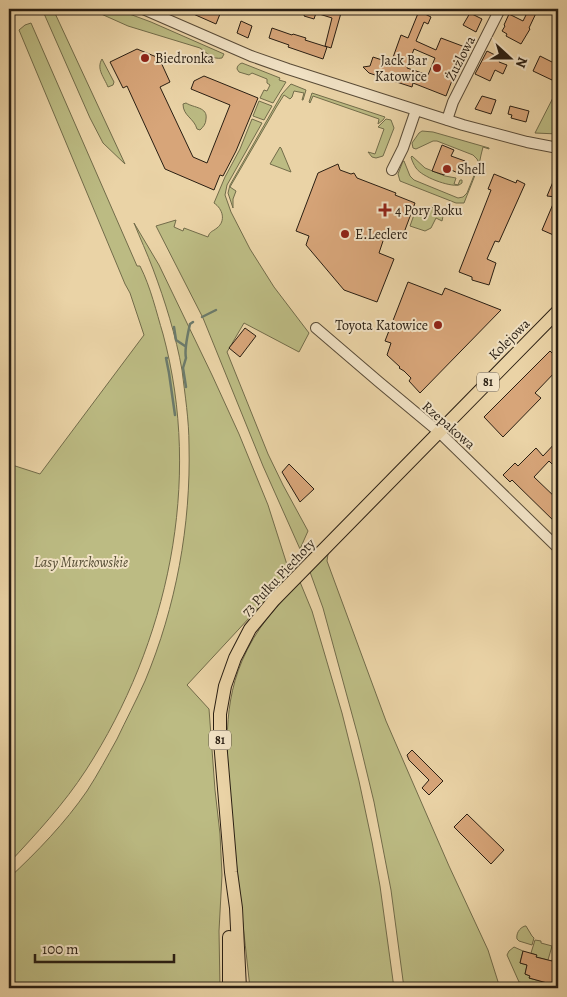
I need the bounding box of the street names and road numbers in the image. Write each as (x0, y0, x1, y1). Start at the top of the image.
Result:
street label: Żużlowa (441, 32, 480, 84)
street label: Kolejowa (484, 314, 535, 364)
road number: 81 (477, 372, 499, 392)
street label: Rzepakowa (418, 397, 480, 454)
street label: 73 Pułku Piechoty (237, 534, 320, 620)
road number: 81 (209, 730, 231, 750)

